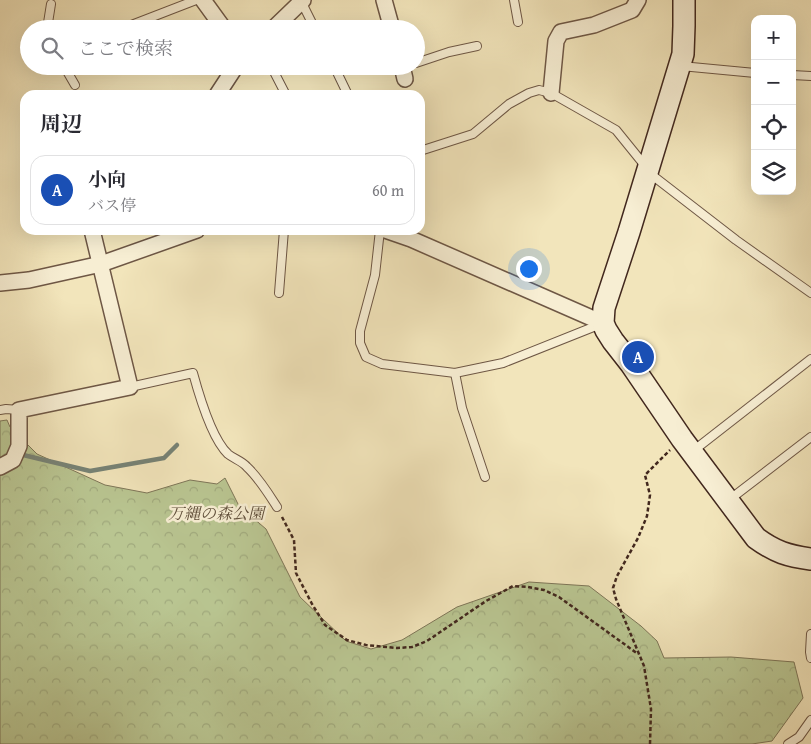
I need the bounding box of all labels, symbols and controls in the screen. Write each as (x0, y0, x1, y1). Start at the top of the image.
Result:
map controls (751, 15, 796, 195)
button: + (751, 15, 796, 60)
search box (20, 20, 425, 75)
icon: search (38, 34, 66, 62)
text: ここで検索 (78, 34, 173, 62)
button: − (751, 60, 796, 105)
button: locate (751, 105, 796, 150)
text: 周辺 (40, 108, 82, 139)
button: layers (751, 150, 796, 195)
text: 小向 (88, 165, 126, 193)
text: A (52, 178, 62, 202)
text: 60 m (372, 178, 404, 202)
text: バス停 (88, 193, 136, 217)
your location (516, 256, 542, 282)
pin: A (622, 338, 654, 376)
park label: 万縄の森公園 (168, 501, 267, 525)

